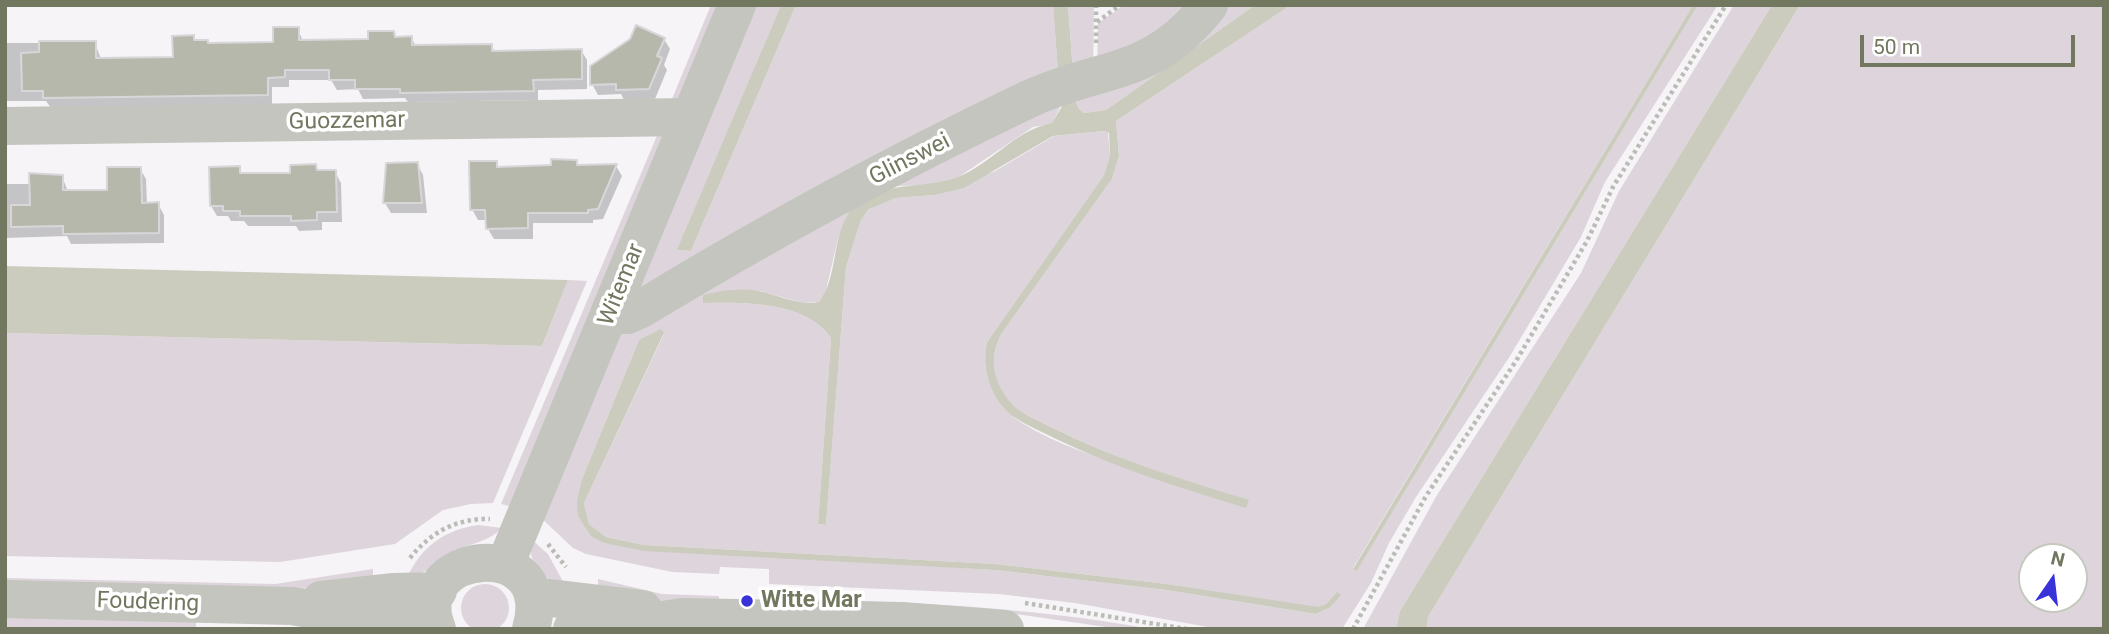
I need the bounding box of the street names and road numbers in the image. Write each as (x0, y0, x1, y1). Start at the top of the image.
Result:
street label: Guozzemar (288, 107, 406, 137)
street label: Glinswei (865, 128, 955, 192)
street label: Witemar (593, 240, 651, 330)
street label: Foudering (96, 587, 200, 619)

